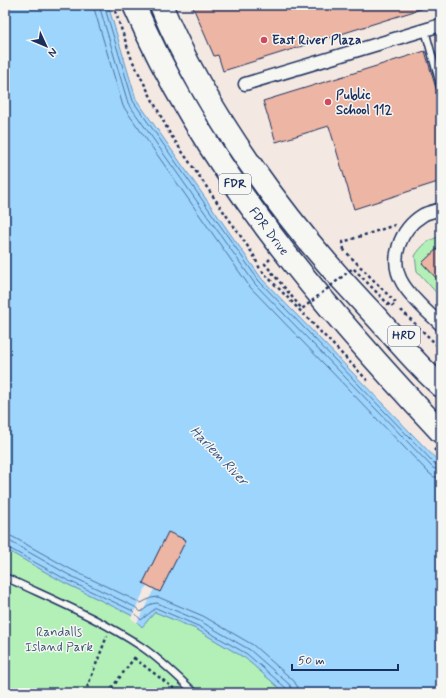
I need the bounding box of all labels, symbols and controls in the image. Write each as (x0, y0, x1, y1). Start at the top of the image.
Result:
north arrow (26, 26, 66, 66)
place label: East River Plaza (272, 32, 361, 49)
marker: East River Plaza (259, 35, 269, 45)
text: N (45, 45, 60, 60)
place label: Public School 112 (336, 87, 393, 119)
marker: Public School 112 (323, 97, 333, 107)
road number: FDR (219, 174, 251, 194)
street label: FDR Drive (245, 204, 293, 259)
road number: HRD (388, 326, 420, 346)
water label: Harlem River (186, 422, 253, 491)
park label: Randalls Island Park (25, 624, 94, 656)
scale bar (292, 646, 398, 672)
text: 50 m (298, 653, 325, 669)

